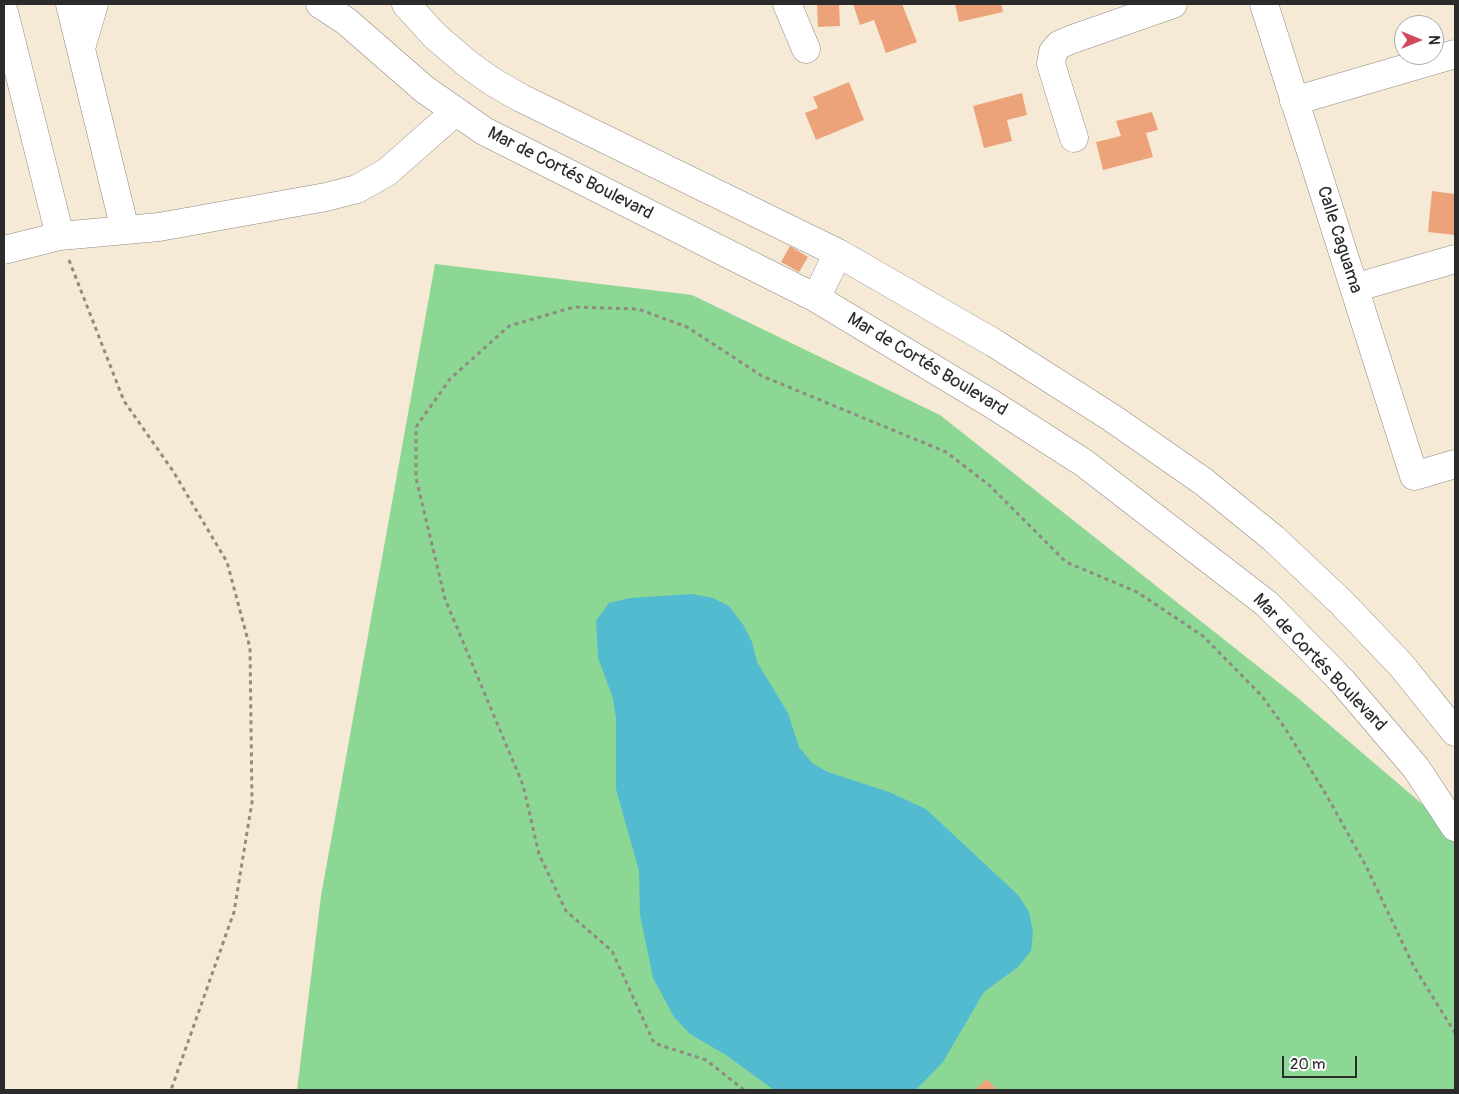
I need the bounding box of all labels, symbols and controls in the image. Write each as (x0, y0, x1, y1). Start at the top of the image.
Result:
north arrow (1394, 15, 1444, 65)
text: N (1425, 35, 1442, 45)
street label: Mar de Cortés Boulevard (484, 123, 656, 225)
street label: Calle Caguama (1312, 184, 1366, 296)
street label: Mar de Cortés Boulevard (843, 309, 1011, 421)
street label: Mar de Cortés Boulevard (1248, 590, 1390, 736)
scale bar (1284, 1046, 1359, 1078)
text: 20 m (1290, 1055, 1325, 1074)

